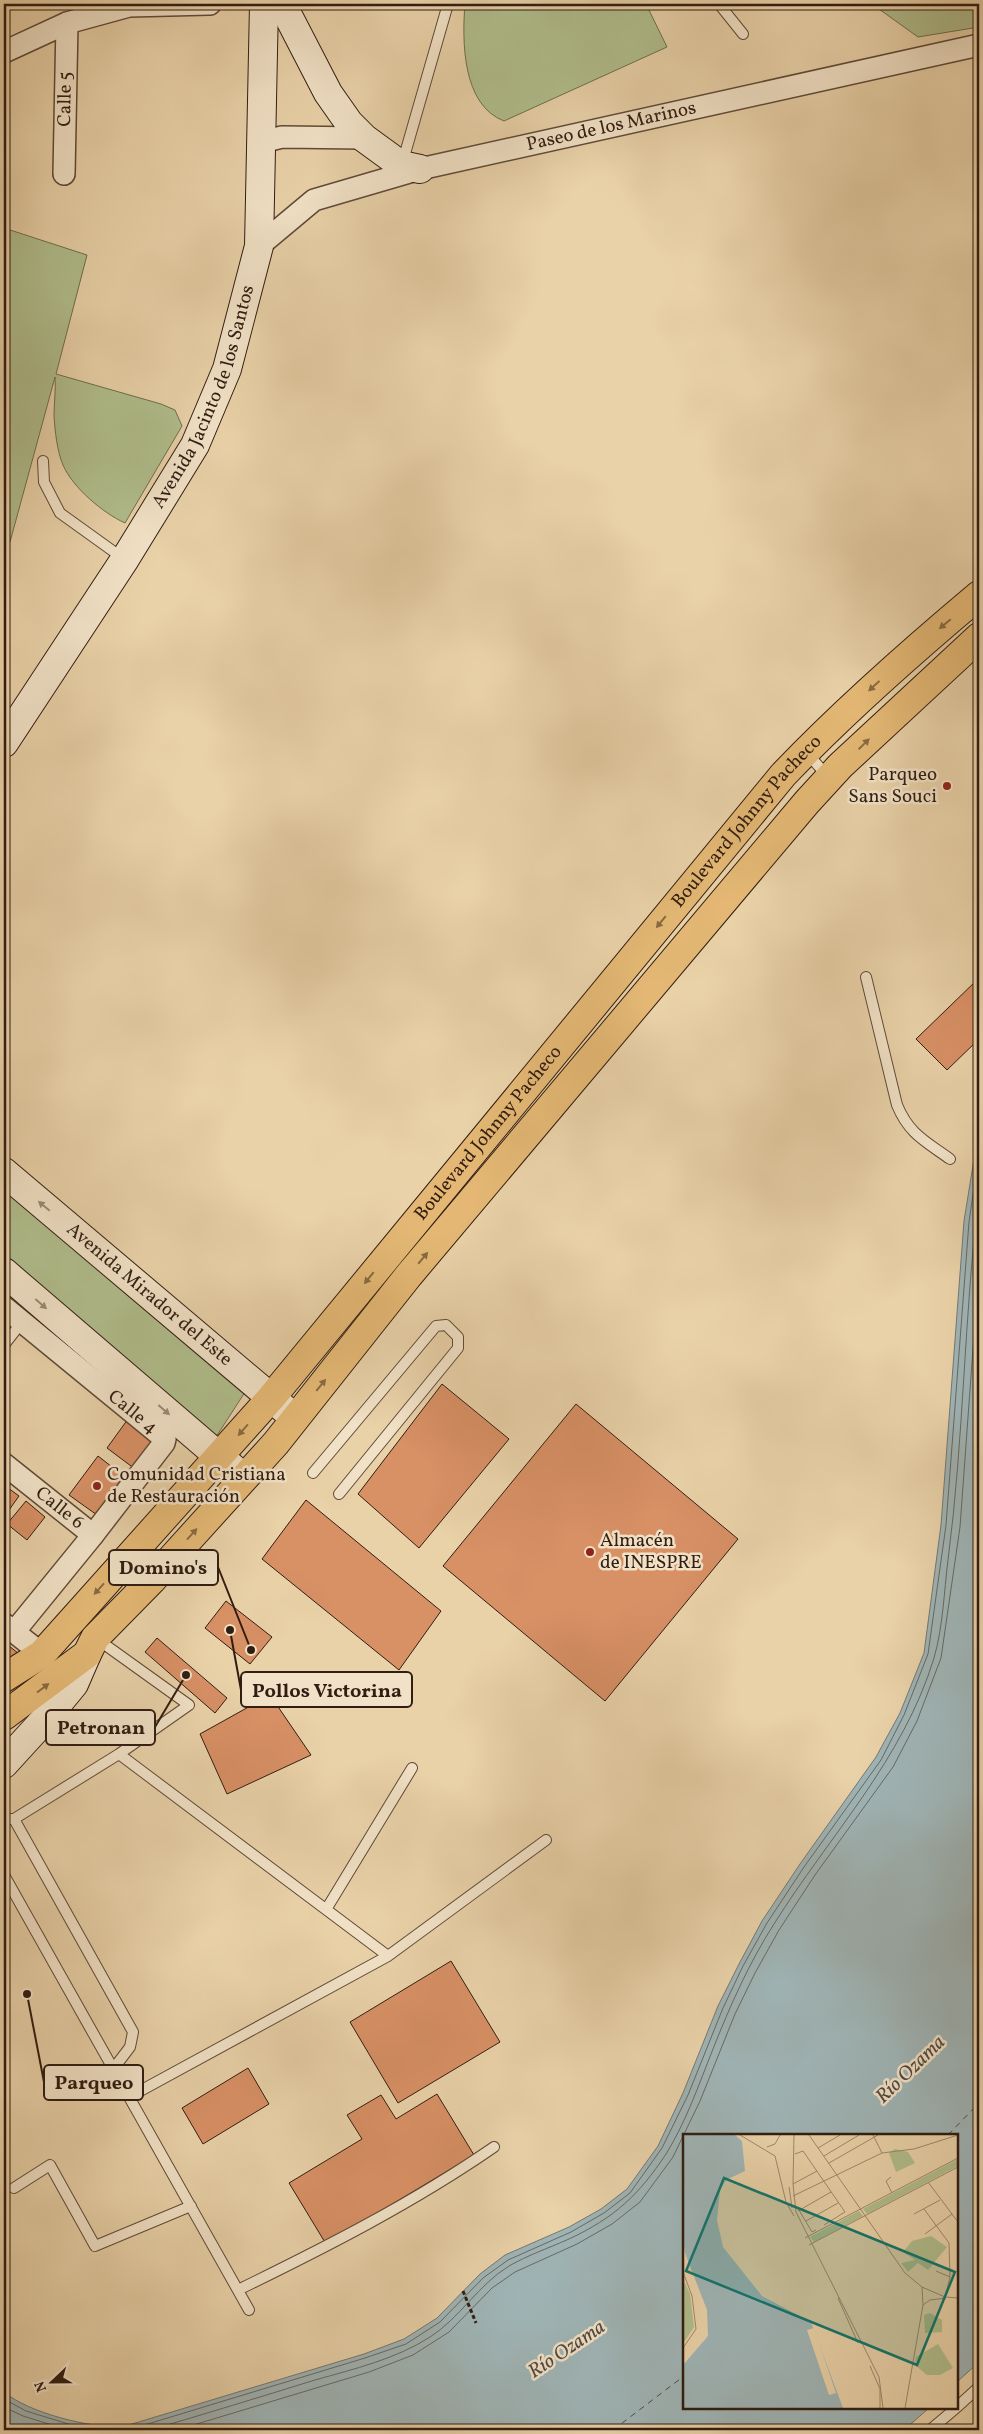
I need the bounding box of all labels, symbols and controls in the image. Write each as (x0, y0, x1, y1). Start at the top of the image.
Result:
street label: Calle 5 (52, 71, 79, 127)
street label: Paseo de los Marinos (524, 95, 699, 158)
street label: Avenida Jacinto de los Santos (146, 282, 261, 514)
one-way arrow (939, 618, 951, 630)
one-way arrow (869, 680, 881, 692)
street label: Boulevard Johnny Pacheco (666, 729, 828, 914)
one-way arrow (857, 738, 869, 750)
place label: Parqueo Sans Souci (848, 762, 937, 810)
marker: Parqueo Sans Souci (941, 780, 953, 792)
one-way arrow (656, 916, 667, 928)
street label: Boulevard Johnny Pacheco (409, 1040, 568, 1226)
one-way arrow (37, 1200, 50, 1211)
street label: Avenida Mirador del Este (61, 1217, 238, 1372)
one-way arrow (417, 1252, 428, 1265)
one-way arrow (364, 1271, 375, 1284)
one-way arrow (34, 1298, 46, 1310)
one-way arrow (315, 1379, 326, 1392)
street label: Calle 4 (102, 1384, 163, 1441)
one-way arrow (158, 1404, 171, 1415)
one-way arrow (237, 1423, 249, 1435)
place label: Comunidad Cristiana de Restauración (107, 1462, 286, 1510)
marker: Comunidad Cristiana de Restauración (91, 1480, 103, 1492)
street label: Calle 6 (30, 1481, 89, 1536)
place label: Almacén de INESPRE (600, 1528, 702, 1576)
one-way arrow (186, 1529, 198, 1541)
marker: Almacén de INESPRE (584, 1546, 596, 1558)
callout: Domino's (109, 1550, 218, 1585)
text: Domino's (119, 1555, 207, 1583)
one-way arrow (93, 1582, 105, 1594)
callout: Pollos Victorina (241, 1672, 412, 1707)
text: Pollos Victorina (252, 1678, 402, 1706)
one-way arrow (36, 1682, 49, 1693)
callout: Petronan (46, 1710, 155, 1745)
text: Petronan (57, 1715, 145, 1743)
water label: Río Ozama (870, 2030, 952, 2110)
callout: Parqueo (44, 2065, 143, 2100)
text: Parqueo (54, 2070, 134, 2098)
inset map (683, 2134, 958, 2409)
water label: Río Ozama (523, 2314, 611, 2386)
north arrow (28, 2356, 78, 2406)
text: N (31, 2378, 52, 2395)

